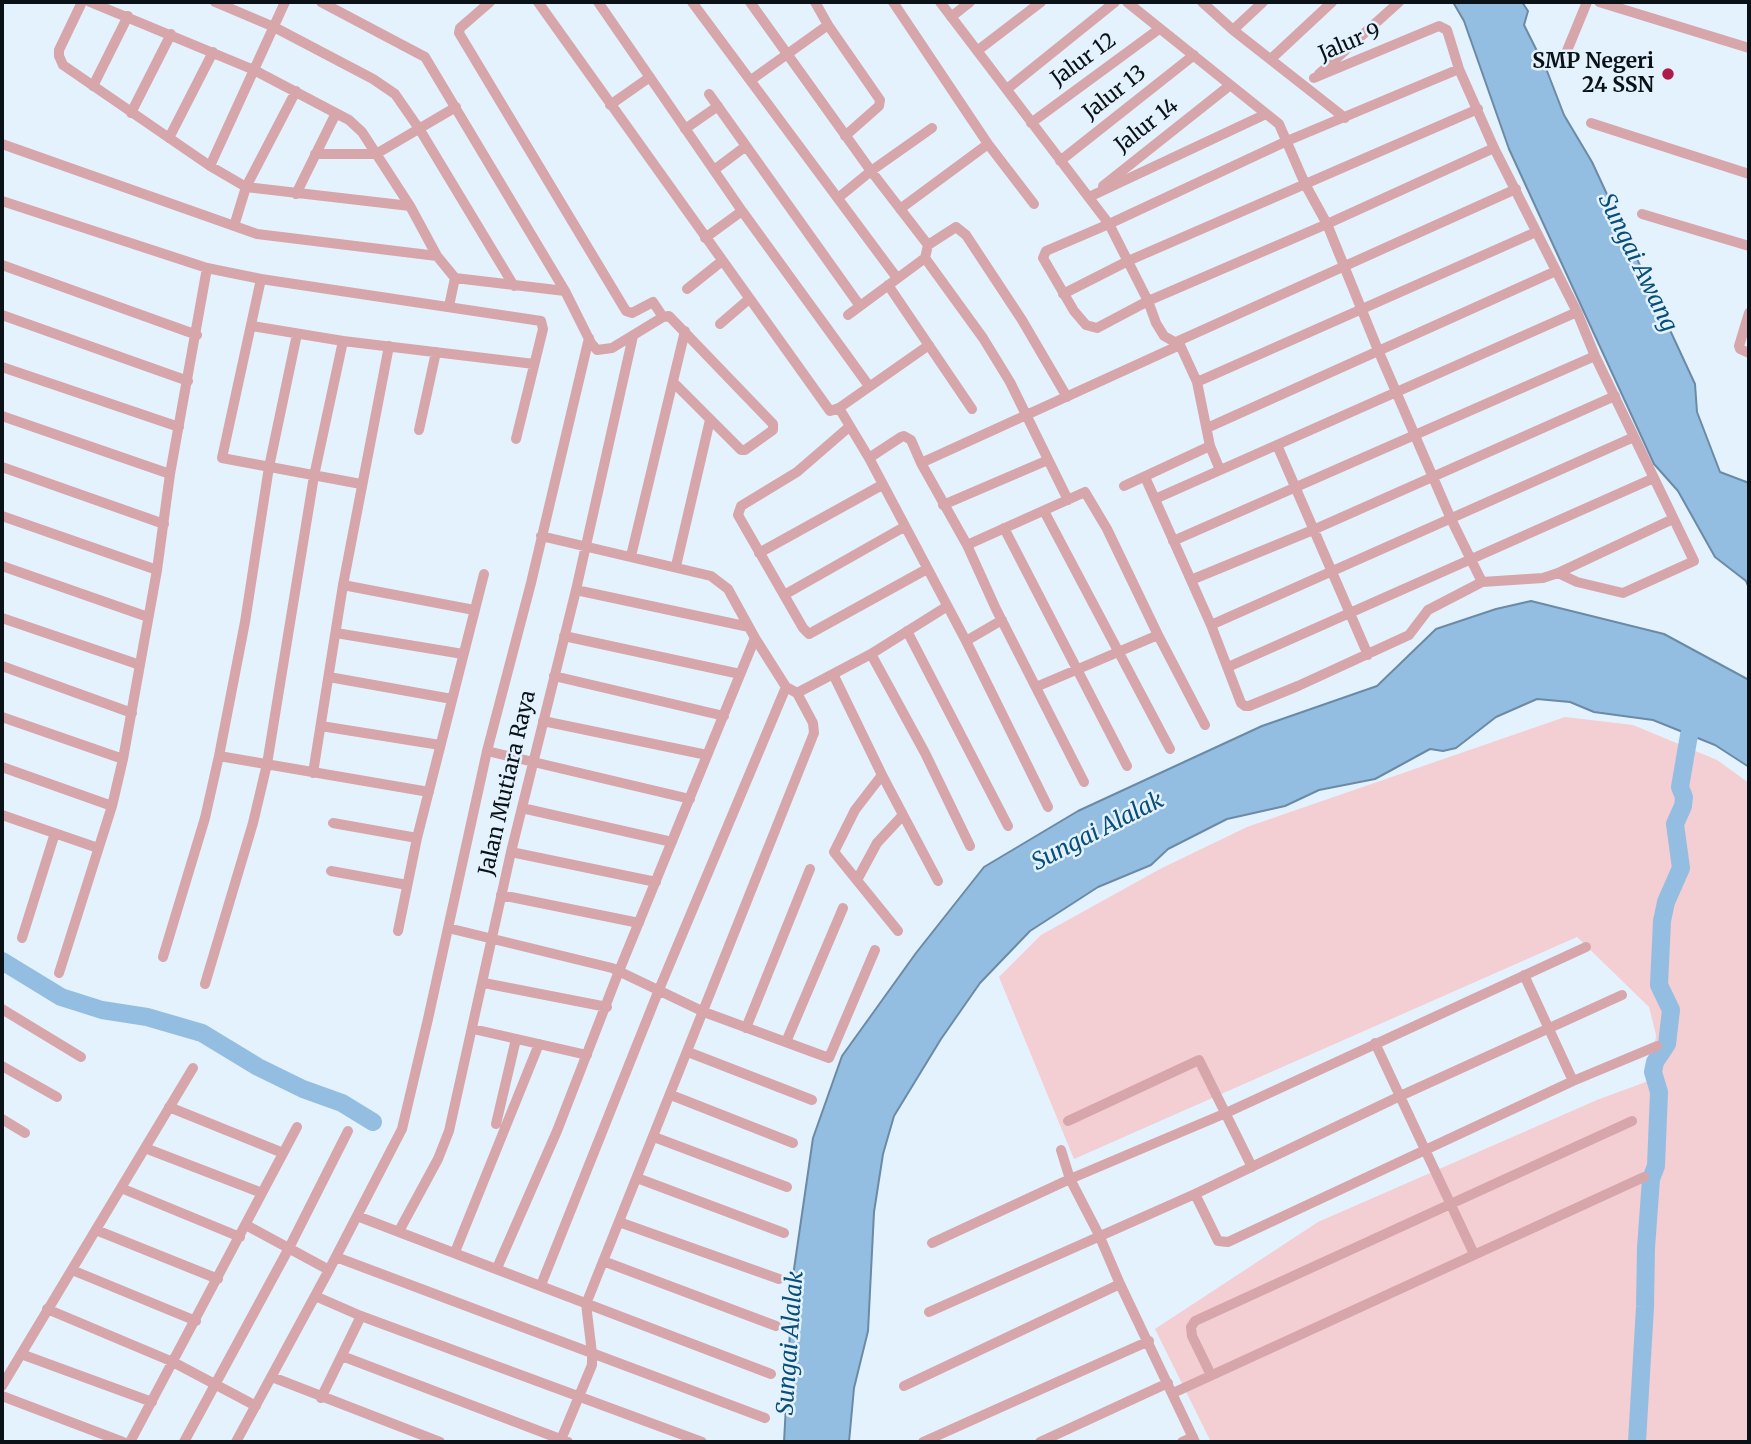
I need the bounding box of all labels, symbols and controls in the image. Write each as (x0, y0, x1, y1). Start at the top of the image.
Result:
street label: Jalur 9 (1315, 19, 1385, 67)
street label: Jalur 12 (1047, 28, 1121, 92)
place label: SMP Negeri 24 SSN (1532, 49, 1654, 99)
street label: Jalur 13 (1078, 61, 1152, 125)
marker: SMP Negeri 24 SSN (1660, 66, 1676, 82)
street label: Jalur 14 (1110, 93, 1184, 159)
water label: Sungai Awang (1592, 189, 1682, 337)
street label: Jalan Mutiara Raya (474, 688, 542, 878)
water label: Sungai Alalak (1027, 787, 1169, 877)
water label: Sungai Alalak (772, 1270, 810, 1416)

